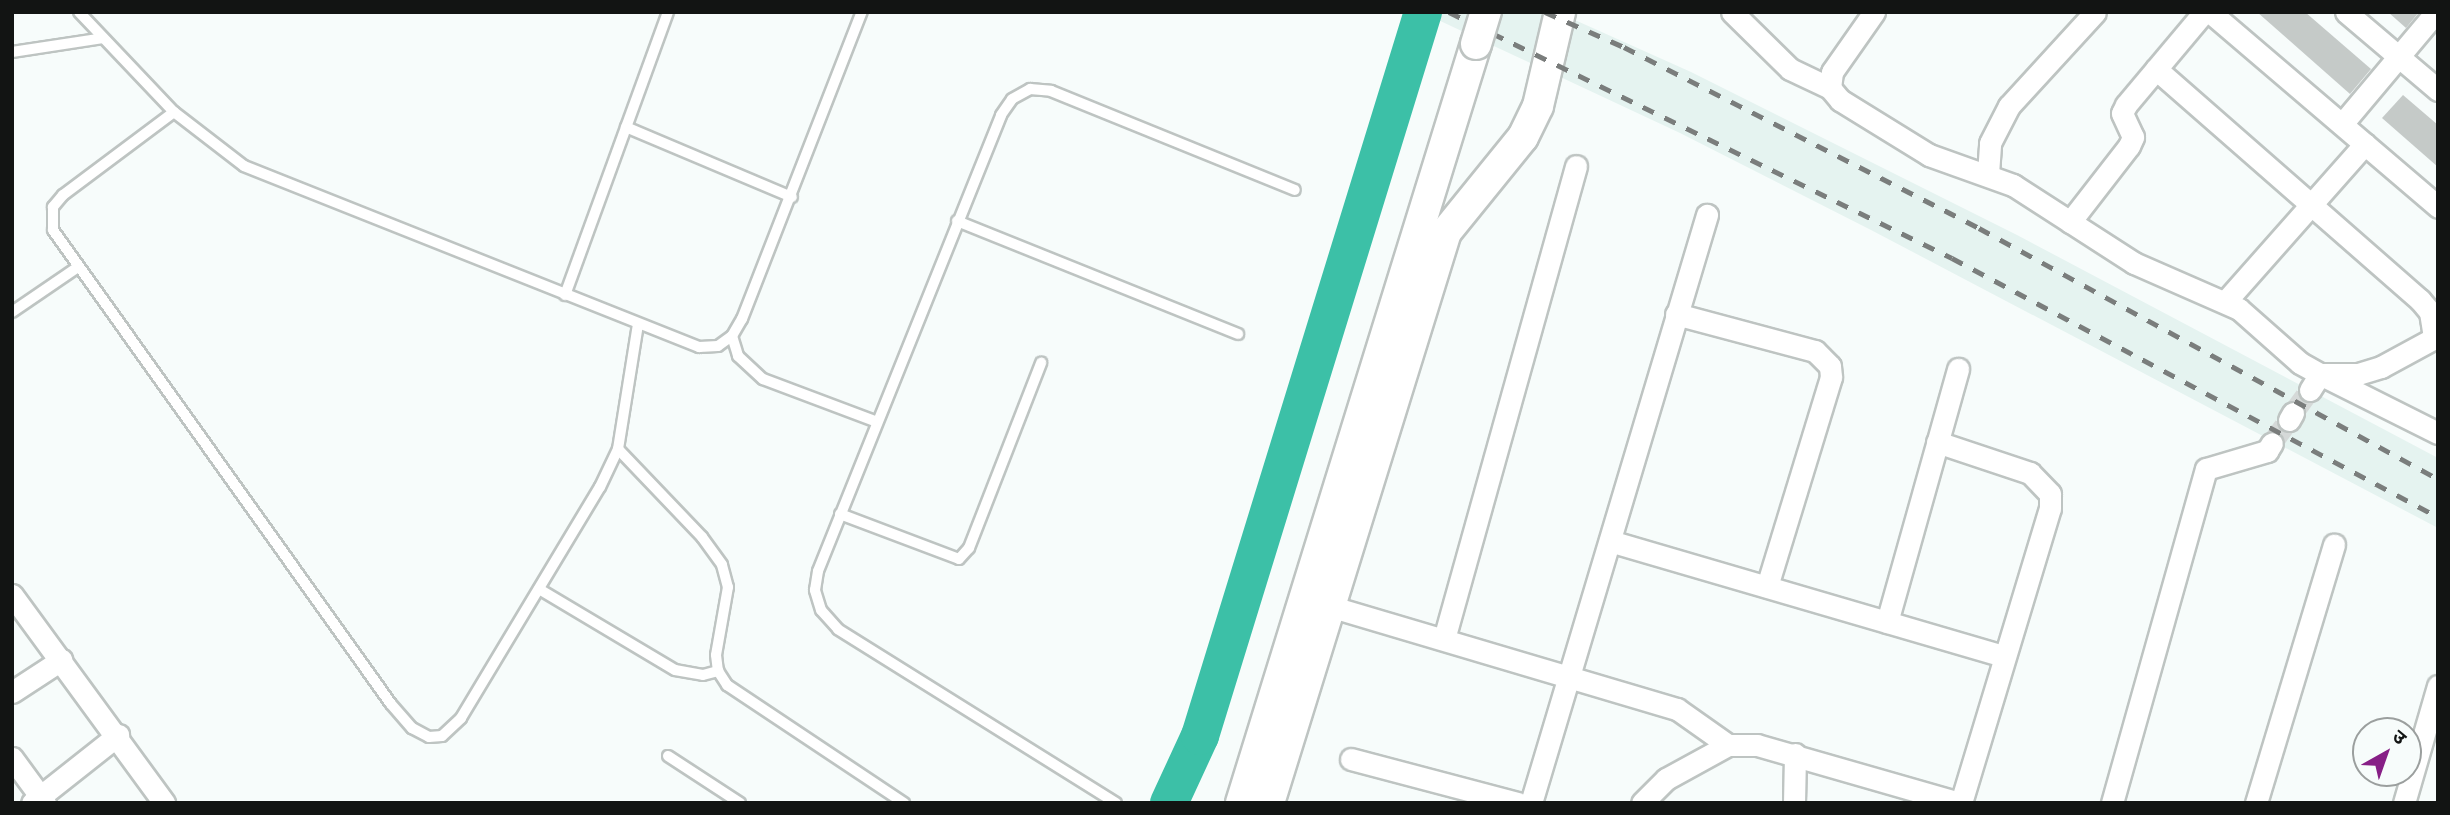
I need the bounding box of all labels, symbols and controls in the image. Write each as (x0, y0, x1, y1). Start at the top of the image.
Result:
north arrow (2352, 717, 2422, 787)
text: उ (2388, 725, 2411, 749)

